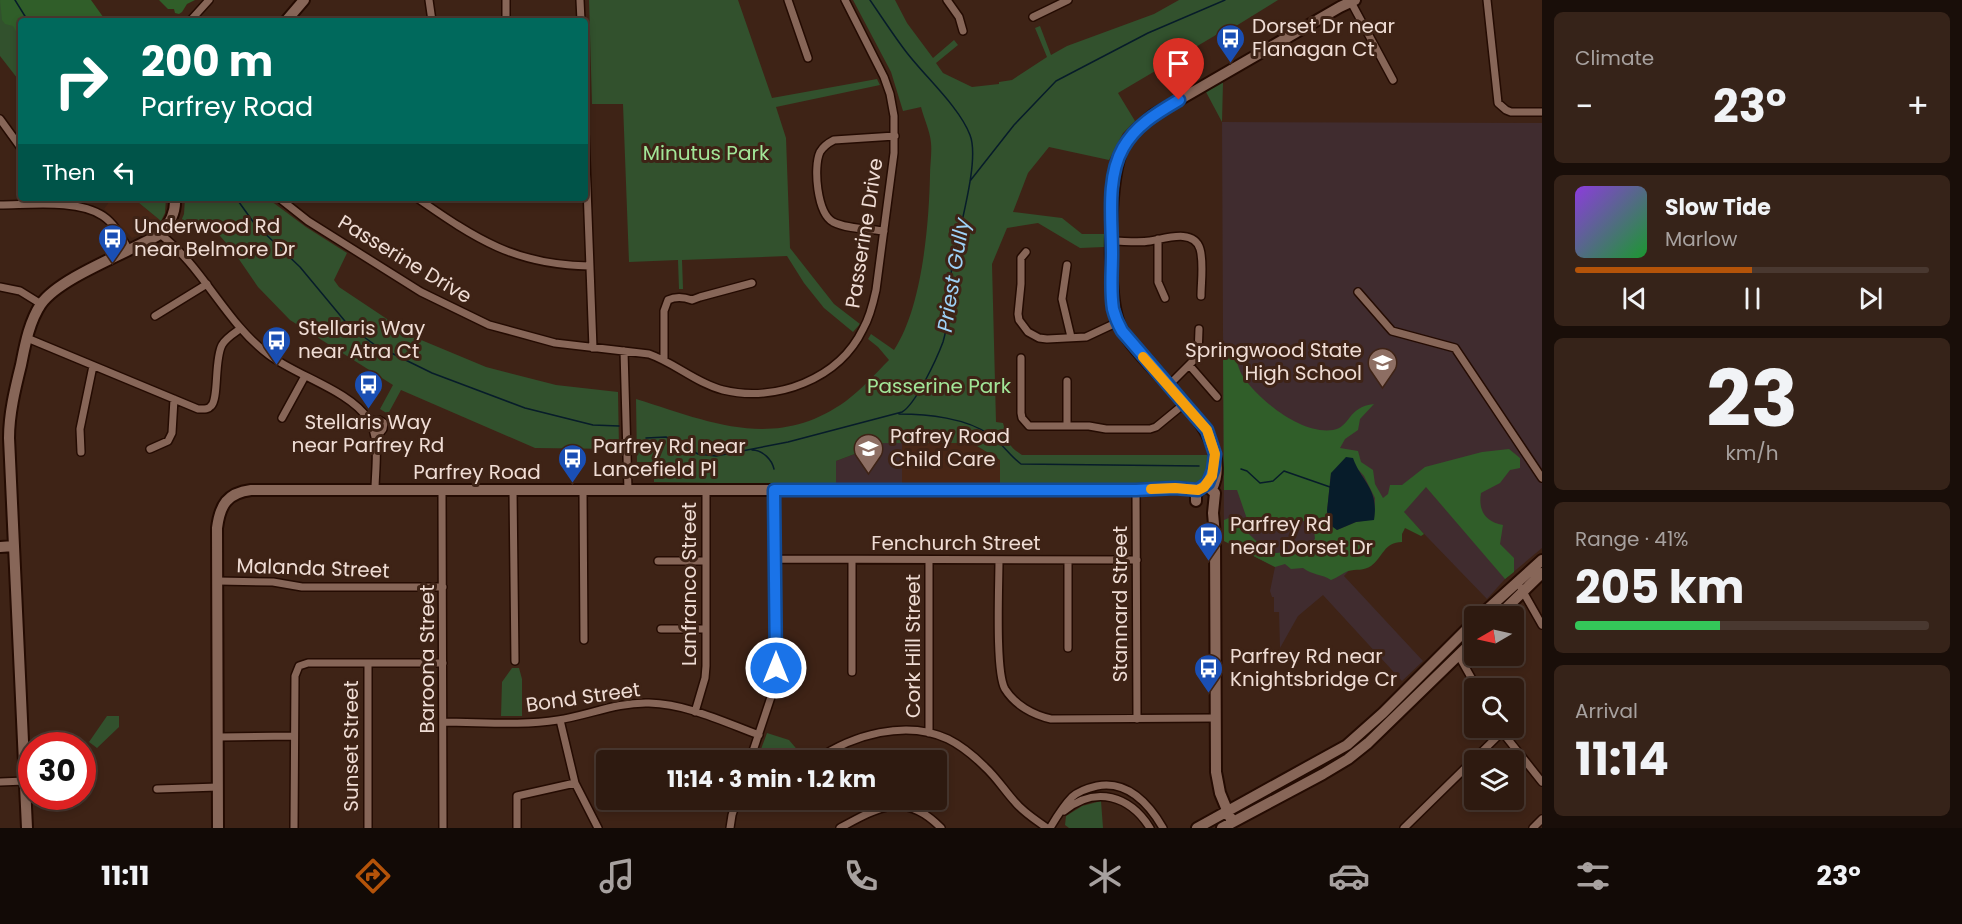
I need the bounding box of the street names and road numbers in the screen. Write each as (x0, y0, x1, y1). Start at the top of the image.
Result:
street label: Passerine Drive (838, 156, 890, 310)
street label: Passerine Drive (333, 208, 477, 310)
street label: Parfrey Road (413, 458, 541, 486)
street label: Lanfranco Street (675, 502, 703, 666)
street label: Stannard Street (1106, 526, 1134, 682)
street label: Fenchurch Street (871, 529, 1041, 557)
street label: Malanda Street (236, 551, 390, 585)
street label: Cork Hill Street (899, 574, 927, 718)
street label: Baroona Street (413, 584, 441, 734)
street label: Bond Street (524, 675, 642, 719)
street label: Sunset Street (337, 680, 365, 812)

